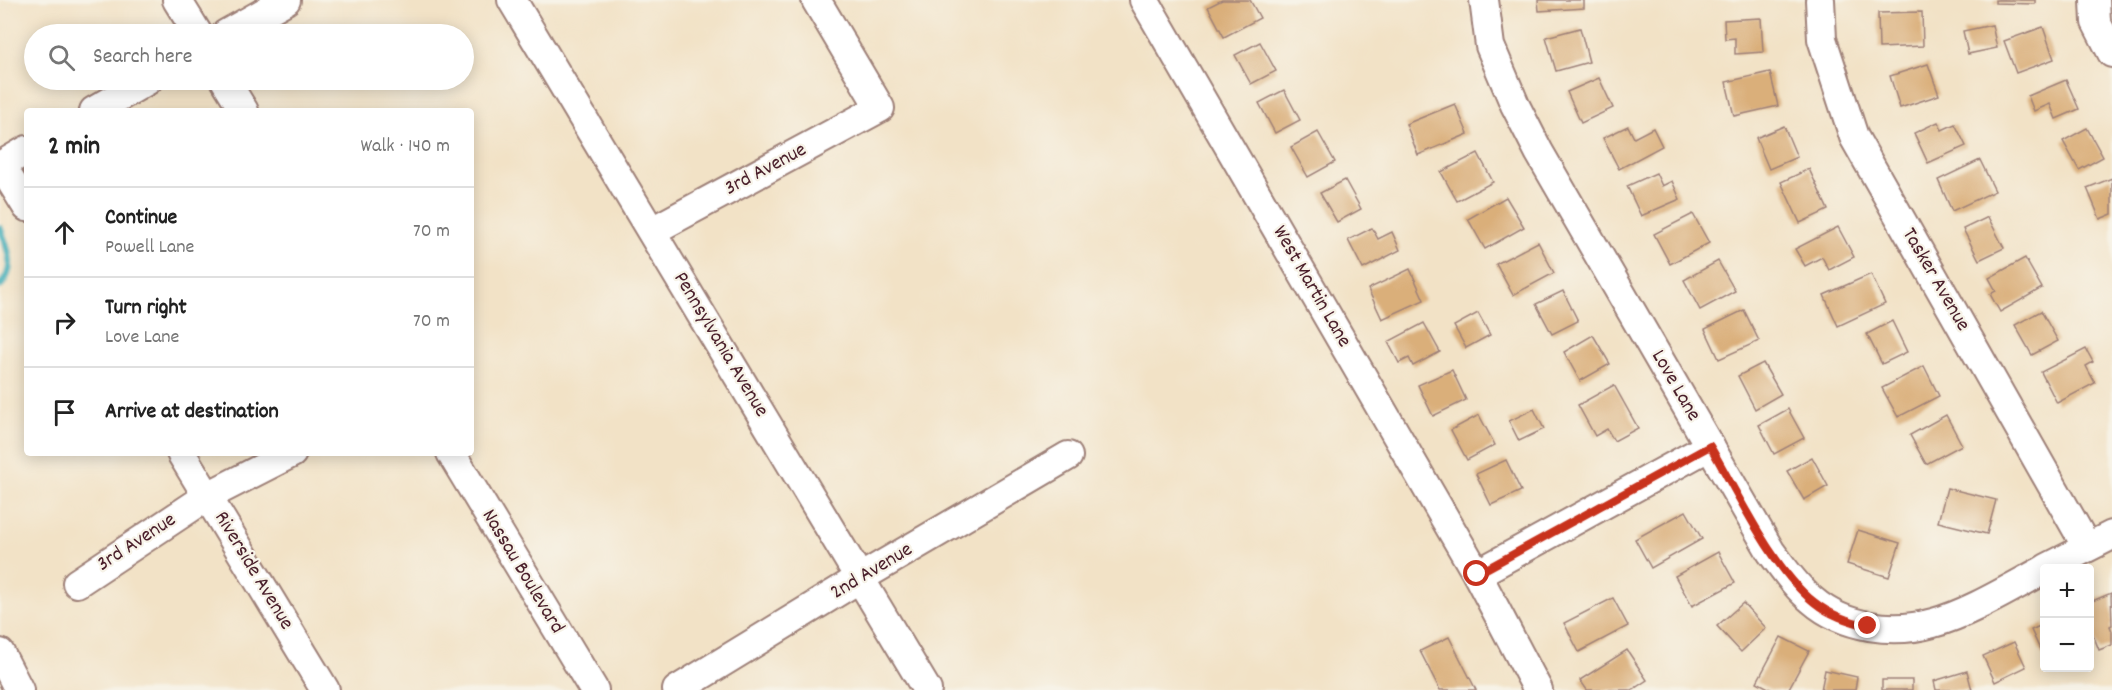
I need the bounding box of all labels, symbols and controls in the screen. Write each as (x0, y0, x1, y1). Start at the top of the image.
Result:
search box (24, 24, 474, 90)
icon: search (45, 41, 78, 74)
text: Search here (93, 42, 192, 73)
text: 2 min (48, 129, 100, 166)
text: Walk · 140 m (361, 133, 450, 161)
street label: 3rd Avenue (720, 136, 812, 204)
text: Continue (105, 203, 177, 234)
icon: ahead (48, 216, 81, 249)
text: 70 m (413, 218, 450, 246)
street label: West Martin Lane (1264, 221, 1358, 353)
street label: Tasker Avenue (1893, 223, 1977, 337)
text: Powell Lane (105, 234, 194, 262)
street label: Pennsylvania Avenue (665, 267, 775, 423)
text: Turn right (105, 293, 187, 324)
icon: right (48, 306, 81, 339)
text: 70 m (413, 308, 450, 336)
text: Love Lane (105, 324, 179, 352)
street label: Love Lane (1642, 345, 1708, 427)
icon: arrive (48, 396, 81, 429)
text: Arrive at destination (105, 397, 279, 428)
street label: Nassau Boulevard (473, 504, 571, 640)
street label: 3rd Avenue (91, 506, 183, 580)
street label: Riverside Avenue (206, 506, 300, 636)
street label: 2nd Avenue (825, 536, 919, 608)
route start (1463, 560, 1489, 586)
map controls (2040, 564, 2094, 672)
button: + (2040, 564, 2094, 618)
route end (1854, 612, 1880, 638)
button: − (2040, 618, 2094, 672)

